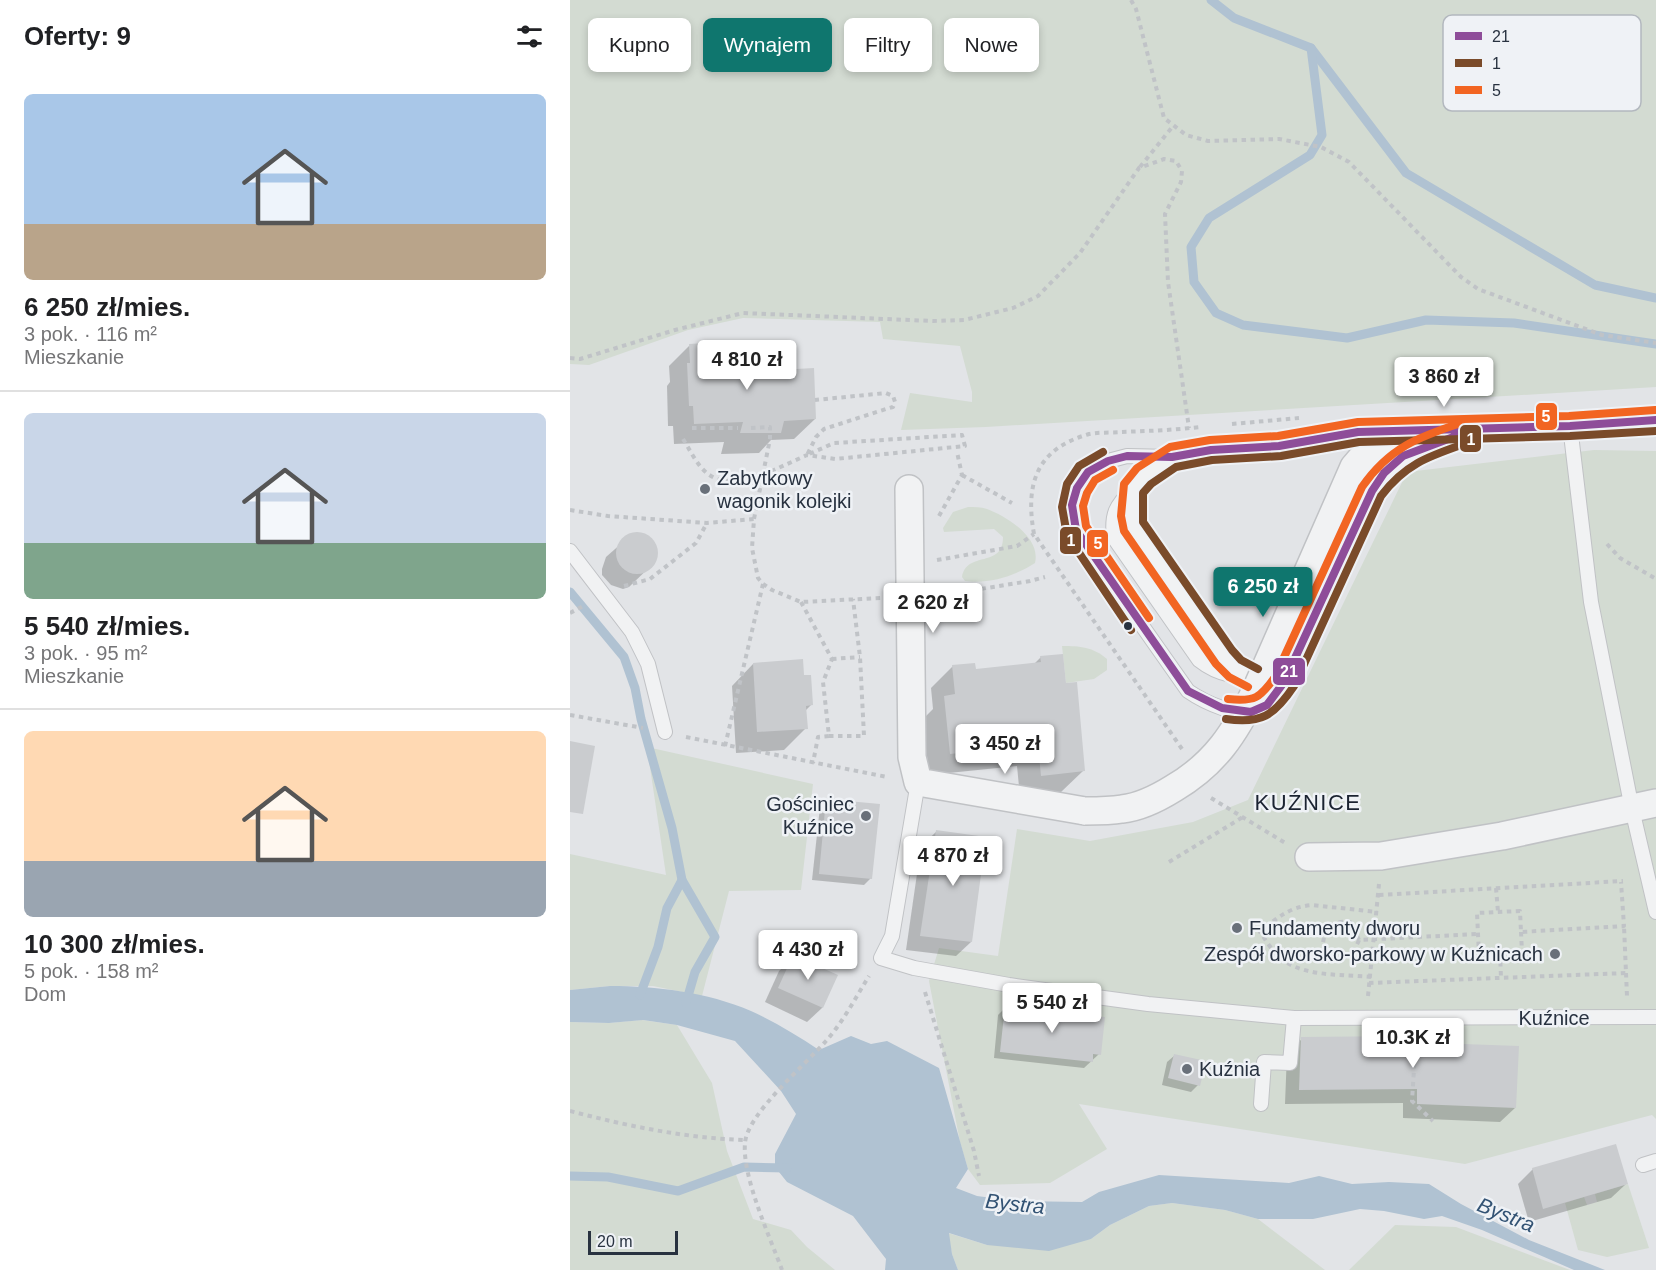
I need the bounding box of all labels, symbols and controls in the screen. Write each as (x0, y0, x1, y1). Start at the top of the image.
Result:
legend (1443, 15, 1641, 111)
chip: Kupno (588, 18, 691, 72)
chip: Wynajem (703, 18, 832, 72)
chip: Filtry (844, 18, 932, 72)
chip: Nowe (944, 18, 1039, 72)
icon: filters (513, 20, 546, 53)
text: Oferty: 9 (24, 21, 131, 51)
text: 21 (1492, 28, 1510, 45)
text: 1 (1492, 55, 1501, 72)
text: 5 (1492, 82, 1501, 99)
icon: home (231, 133, 339, 241)
text: 6 250 zł/mies. (24, 292, 190, 322)
text: 3 pok. · 116 m² (24, 323, 157, 345)
pin: 4 810 zł (685, 340, 809, 391)
text: Mieszkanie (24, 346, 124, 368)
text: 4 810 zł (711, 348, 783, 370)
pin: 3 860 zł (1382, 357, 1506, 408)
text: 3 860 zł (1408, 365, 1480, 387)
line badge: 5 (1535, 402, 1558, 431)
text: 5 (1542, 408, 1551, 425)
line badge: 1 (1459, 424, 1482, 453)
text: 1 (1467, 431, 1476, 448)
icon: home (231, 452, 339, 560)
place label: Zabytkowy wagonik kolejki (716, 467, 852, 512)
marker: Zabytkowy wagonik kolejki (698, 482, 712, 496)
line badge: 1 (1059, 526, 1082, 555)
line badge: 5 (1086, 529, 1109, 558)
text: 1 (1067, 532, 1076, 549)
text: 5 (1094, 535, 1103, 552)
pin: 6 250 zł (1201, 567, 1325, 618)
text: 6 250 zł (1227, 575, 1299, 597)
pin: 2 620 zł (871, 583, 995, 634)
text: 2 620 zł (897, 591, 969, 613)
text: 5 540 zł/mies. (24, 611, 190, 641)
unlabelled marker (1122, 620, 1134, 632)
text: 3 pok. · 95 m² (24, 642, 147, 664)
line badge: 21 (1272, 657, 1306, 686)
text: 21 (1280, 663, 1298, 680)
text: Mieszkanie (24, 665, 124, 687)
pin: 3 450 zł (943, 724, 1067, 775)
text: 3 450 zł (969, 732, 1041, 754)
icon: home (231, 770, 339, 878)
district label: KUŹNICE (1254, 790, 1362, 815)
place label: Gościniec Kuźnice (766, 793, 854, 838)
marker: Gościniec Kuźnice (859, 809, 873, 823)
pin: 4 870 zł (891, 836, 1015, 887)
text: 4 870 zł (917, 844, 989, 866)
place label: Fundamenty dworu (1249, 917, 1420, 939)
marker: Fundamenty dworu (1230, 921, 1244, 935)
text: 10 300 zł/mies. (24, 929, 205, 959)
pin: 4 430 zł (746, 930, 870, 981)
text: 4 430 zł (772, 938, 844, 960)
place label: Zespół dworsko-parkowy w Kuźnicach (1204, 943, 1543, 965)
marker: Zespół dworsko-parkowy w Kuźnicach (1548, 947, 1562, 961)
text: 5 pok. · 158 m² (24, 960, 159, 982)
text: Dom (24, 983, 66, 1005)
pin: 5 540 zł (990, 983, 1114, 1034)
text: 5 540 zł (1016, 991, 1088, 1013)
street label: Kuźnice (1518, 1007, 1590, 1029)
pin: 10.3K zł (1351, 1018, 1475, 1069)
text: 10.3K zł (1376, 1026, 1450, 1048)
place label: Kuźnia (1199, 1058, 1261, 1080)
marker: Kuźnia (1180, 1062, 1194, 1076)
water label: Bystra (984, 1189, 1046, 1218)
water label: Bystra (1474, 1193, 1538, 1236)
scale bar (588, 1228, 678, 1256)
text: 20 m (597, 1233, 633, 1250)

